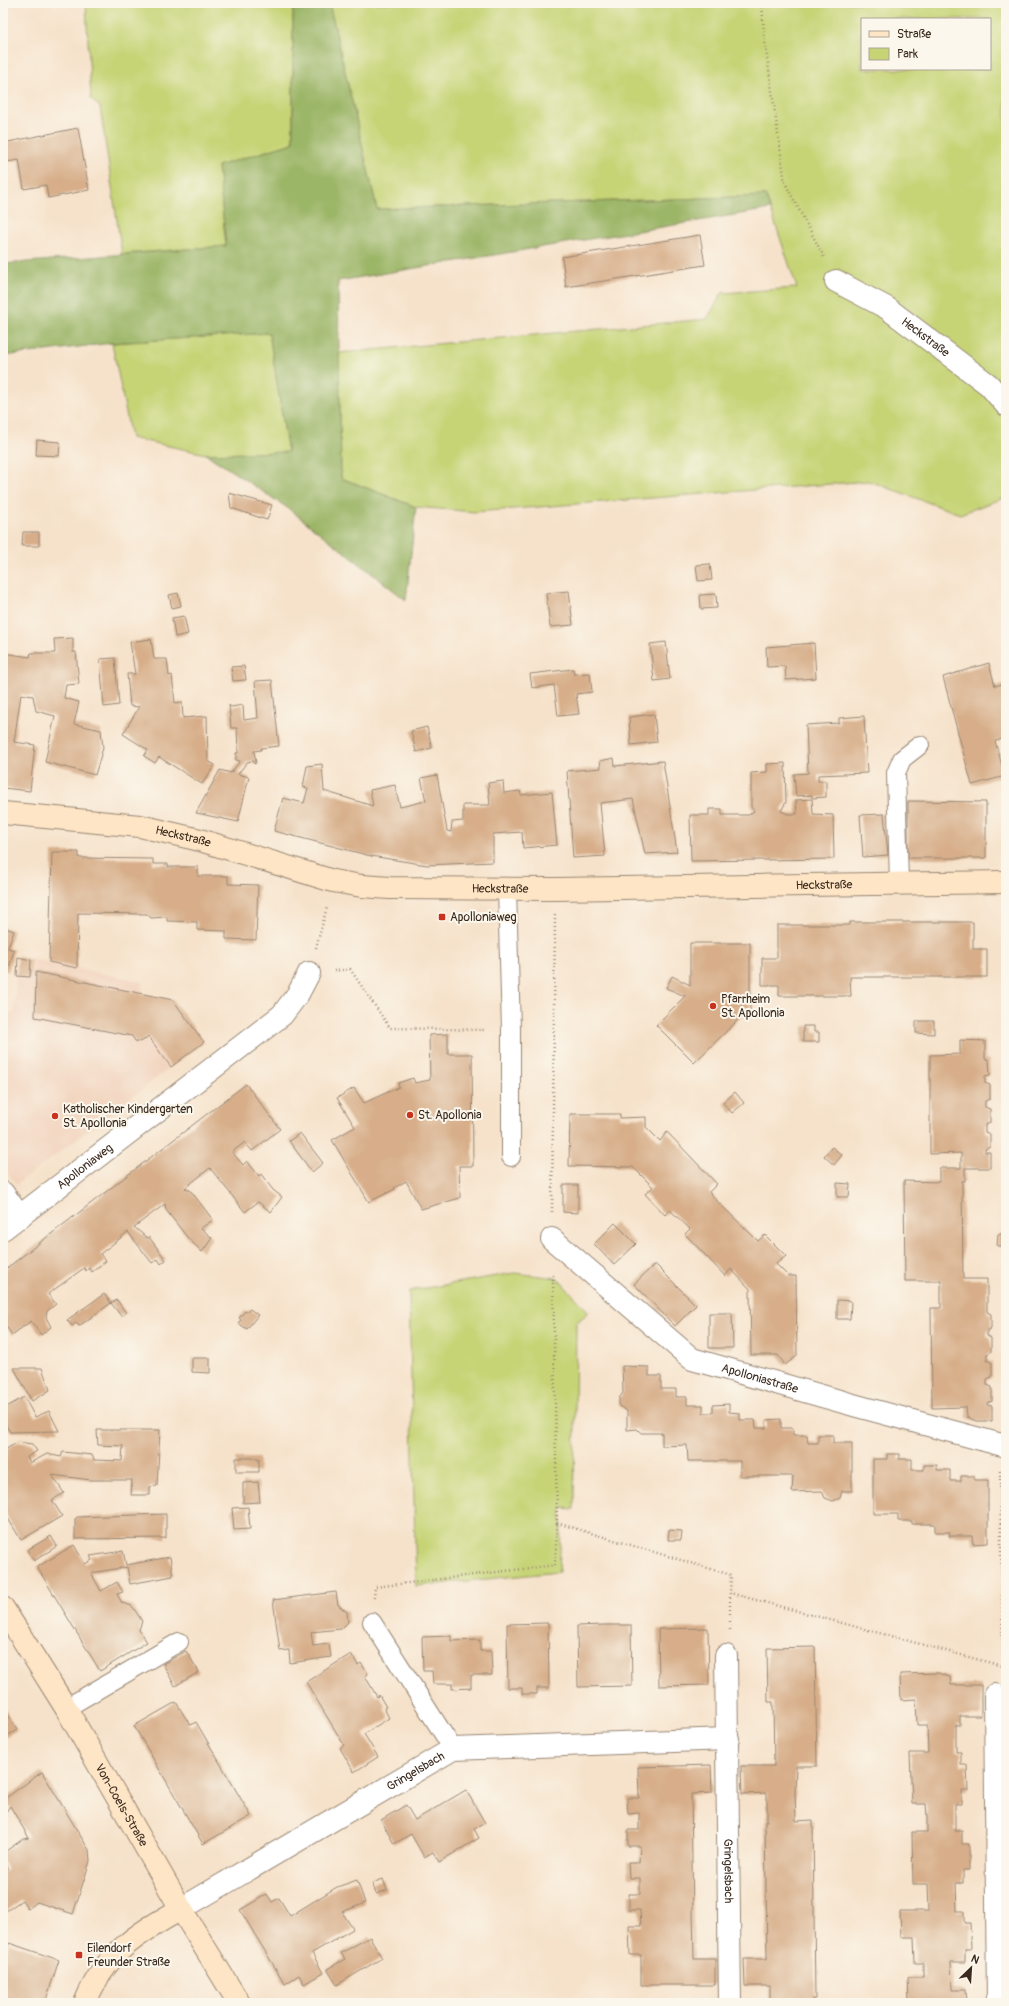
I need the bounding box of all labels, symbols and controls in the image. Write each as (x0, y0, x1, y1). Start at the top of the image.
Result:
legend (861, 18, 991, 70)
text: Straße (897, 27, 931, 42)
text: Park (897, 47, 918, 62)
street label: Heckstraße (898, 314, 953, 360)
street label: Heckstraße (154, 822, 213, 850)
street label: Heckstraße (796, 877, 853, 893)
street label: Heckstraße (472, 881, 529, 896)
place label: Apolloniaweg (450, 910, 517, 925)
marker: Apolloniaweg (437, 912, 447, 922)
place label: Pfarrheim St. Apollonia (721, 992, 785, 1021)
marker: Pfarrheim St. Apollonia (708, 1001, 718, 1011)
place label: Katholischer Kindergarten St. Apollonia (63, 1102, 193, 1131)
place label: St. Apollonia (418, 1108, 482, 1123)
marker: St. Apollonia (405, 1110, 415, 1120)
marker: Katholischer Kindergarten St. Apollonia (50, 1111, 60, 1121)
street label: Apolloniaweg (54, 1140, 116, 1193)
street label: Apolloniastraße (720, 1360, 800, 1396)
street label: Gringelsbach (384, 1748, 447, 1794)
street label: Von-Coels-Straße (92, 1761, 151, 1849)
street label: Gringelsbach (721, 1839, 736, 1904)
place label: Eilendorf Freunder Straße (87, 1941, 170, 1970)
north arrow (951, 1948, 991, 1988)
marker: Eilendorf Freunder Straße (74, 1950, 84, 1960)
text: N (969, 1952, 982, 1967)

